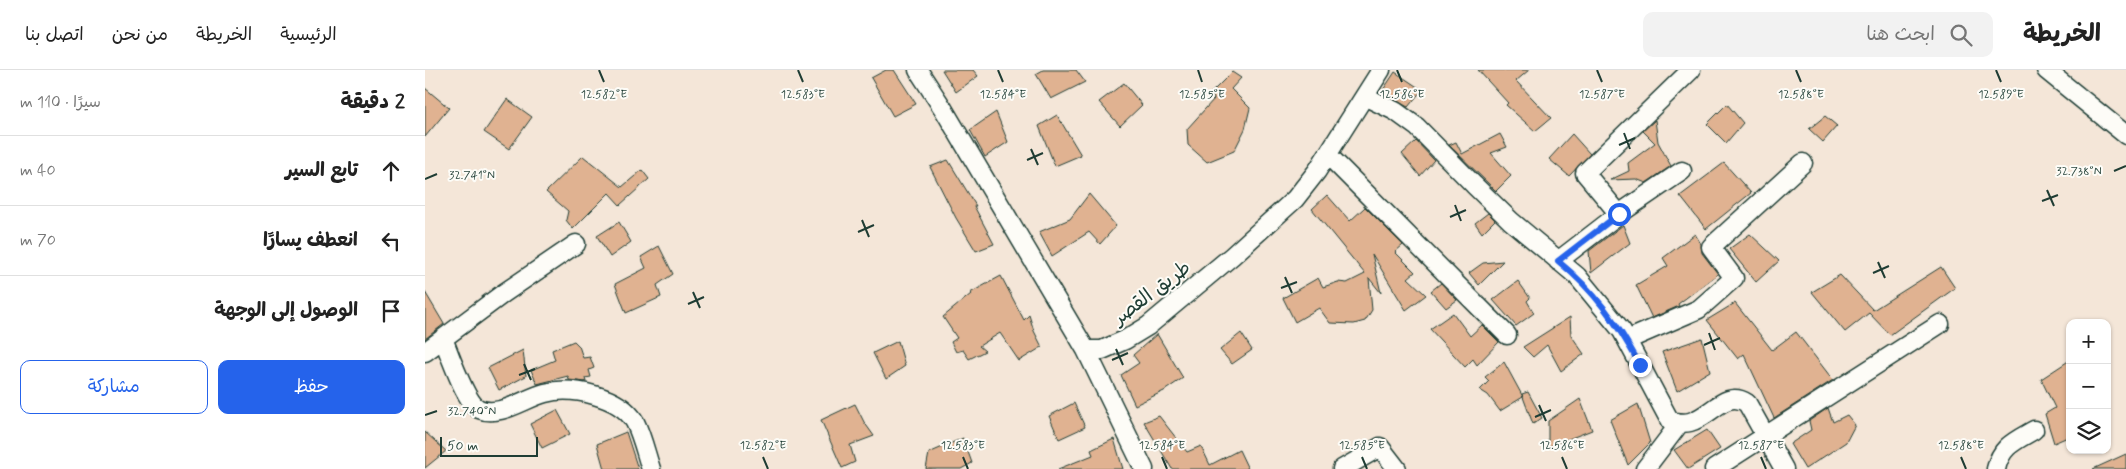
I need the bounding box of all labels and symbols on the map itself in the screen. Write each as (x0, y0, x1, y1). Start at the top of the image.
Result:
text: 12.582°E (581, 87, 627, 103)
text: 12.583°E (781, 87, 825, 103)
text: 12.584°E (980, 87, 1026, 103)
text: 12.585°E (1179, 87, 1225, 103)
text: 12.586°E (1379, 87, 1425, 103)
text: 12.587°E (1579, 87, 1625, 103)
text: 12.588°E (1778, 87, 1824, 103)
text: 12.589°E (1978, 87, 2024, 103)
text: 32.738°N (2056, 164, 2102, 180)
text: 32.741°N (449, 168, 495, 184)
route start (1608, 203, 1631, 226)
street label: طريق القصر (1105, 255, 1197, 333)
route end (1629, 354, 1652, 377)
text: 32.740°N (448, 404, 496, 420)
scale bar (440, 434, 537, 457)
text: 12.582°E (740, 438, 786, 454)
text: 12.583°E (941, 438, 985, 454)
text: 12.584°E (1139, 438, 1185, 454)
text: 12.585°E (1339, 438, 1385, 454)
text: 12.586°E (1539, 438, 1585, 454)
text: 12.587°E (1738, 438, 1784, 454)
text: 12.588°E (1938, 438, 1984, 454)

